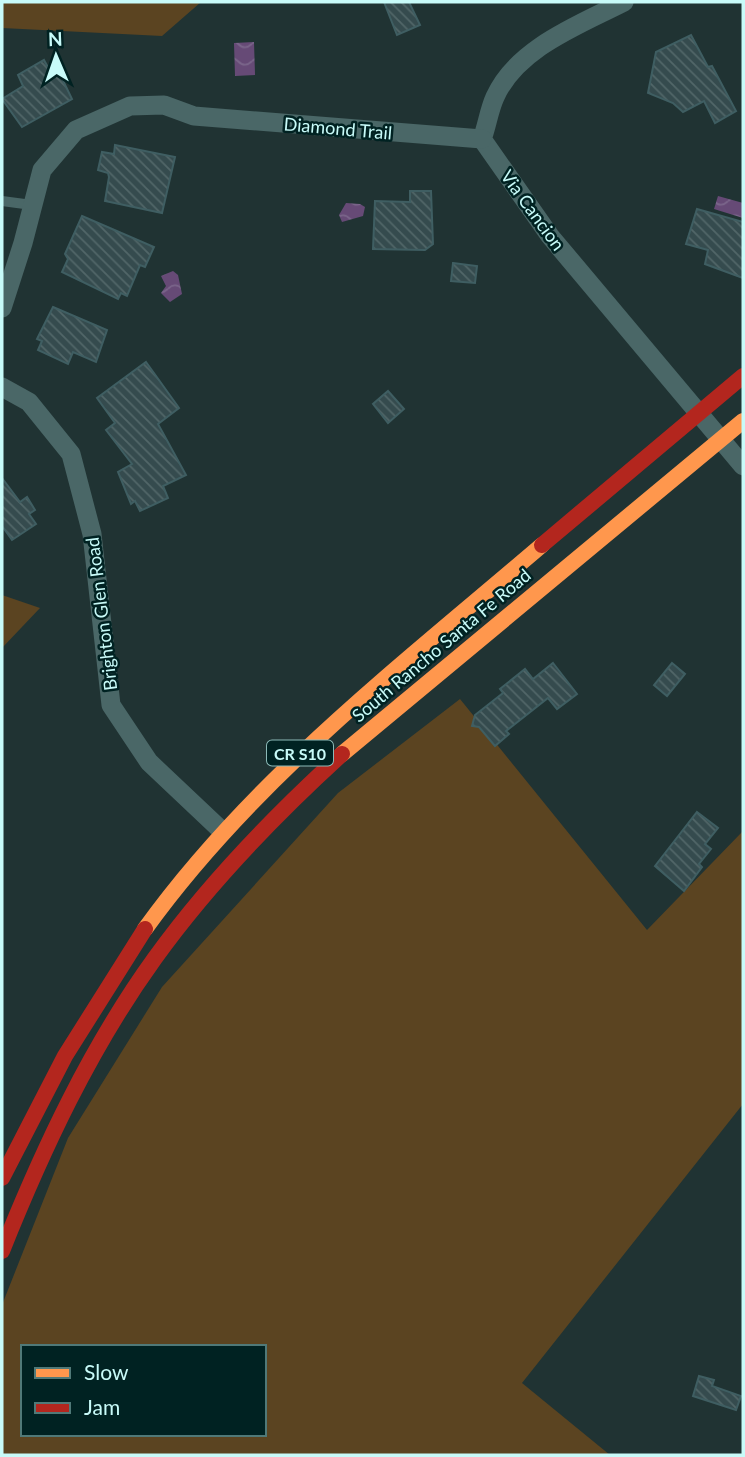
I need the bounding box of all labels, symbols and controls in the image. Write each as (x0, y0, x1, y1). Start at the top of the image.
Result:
north arrow (21, 21, 91, 91)
text: N (48, 27, 63, 50)
street label: Diamond Trail (283, 112, 393, 144)
street label: Via Cancion (496, 165, 570, 255)
street label: Brighton Glen Road (81, 536, 121, 692)
street label: South Rancho Santa Fe Road (347, 564, 535, 726)
road number: CR S10 (267, 740, 333, 766)
legend (21, 1345, 266, 1436)
text: Slow (84, 1359, 129, 1384)
text: Jam (84, 1394, 120, 1419)

